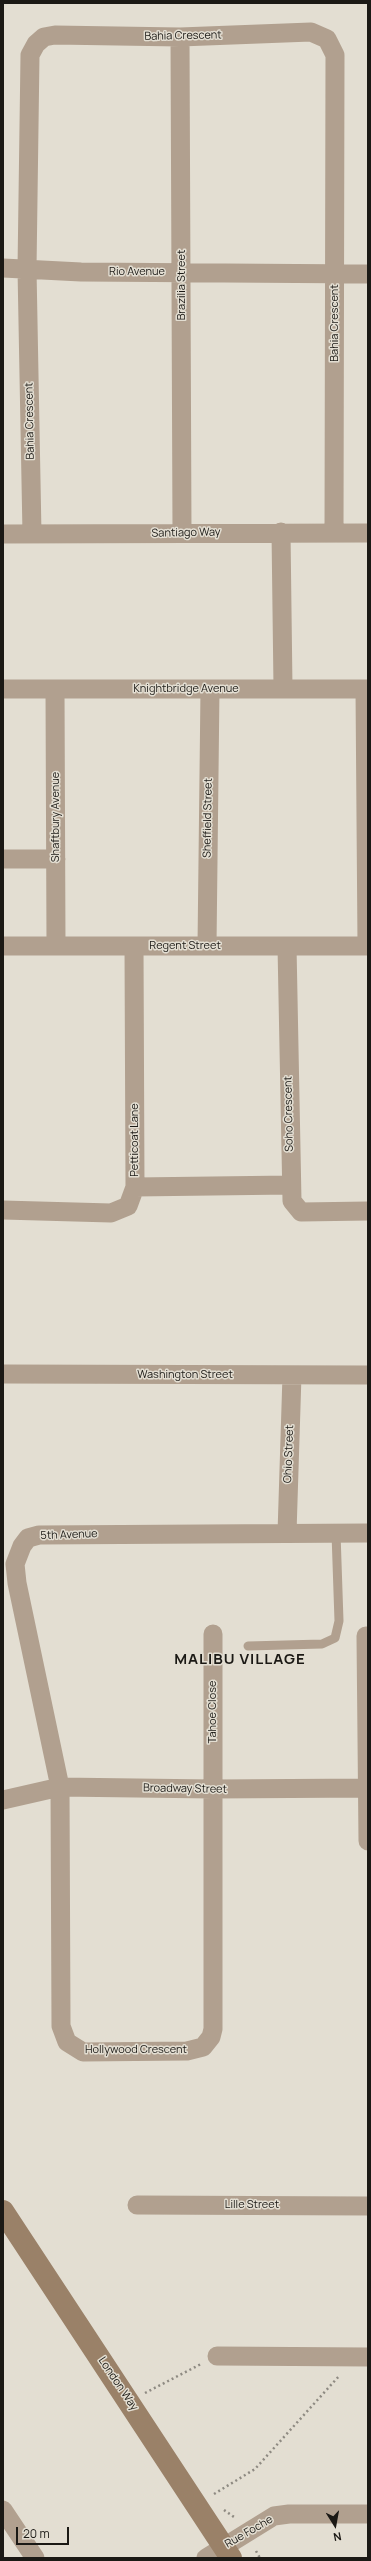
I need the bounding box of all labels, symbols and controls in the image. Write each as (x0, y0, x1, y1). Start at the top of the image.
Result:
street label: Bahia Crescent (144, 29, 222, 43)
street label: Brazilia Street (175, 250, 189, 320)
street label: Rio Avenue (109, 265, 165, 279)
street label: Bahia Crescent (328, 284, 342, 362)
street label: Bahia Crescent (23, 382, 37, 460)
street label: Santiago Way (151, 526, 221, 540)
street label: Knightbridge Avenue (133, 682, 239, 696)
street label: Shaftbury Avenue (49, 772, 63, 862)
street label: Sheffield Street (201, 778, 215, 858)
street label: Regent Street (149, 939, 221, 953)
street label: Soho Crescent (282, 1076, 296, 1152)
street label: Petticoat Lane (128, 1103, 142, 1177)
street label: Washington Street (137, 1368, 233, 1382)
street label: Ohio Street (281, 1425, 297, 1483)
street label: 5th Avenue (40, 1527, 98, 1543)
district label: MALIBU VILLAGE (174, 1651, 306, 1669)
street label: Tahoe Close (206, 1681, 220, 1743)
street label: Broadway Street (143, 1782, 227, 1796)
street label: Hollywood Crescent (85, 2043, 187, 2057)
street label: Lille Street (225, 2198, 279, 2212)
street label: London Way (95, 2355, 141, 2413)
north arrow (315, 2505, 355, 2545)
street label: Rue Foche (223, 2513, 275, 2551)
scale bar (18, 2519, 71, 2545)
text: 20 m (23, 2525, 50, 2542)
text: N (332, 2529, 343, 2545)

